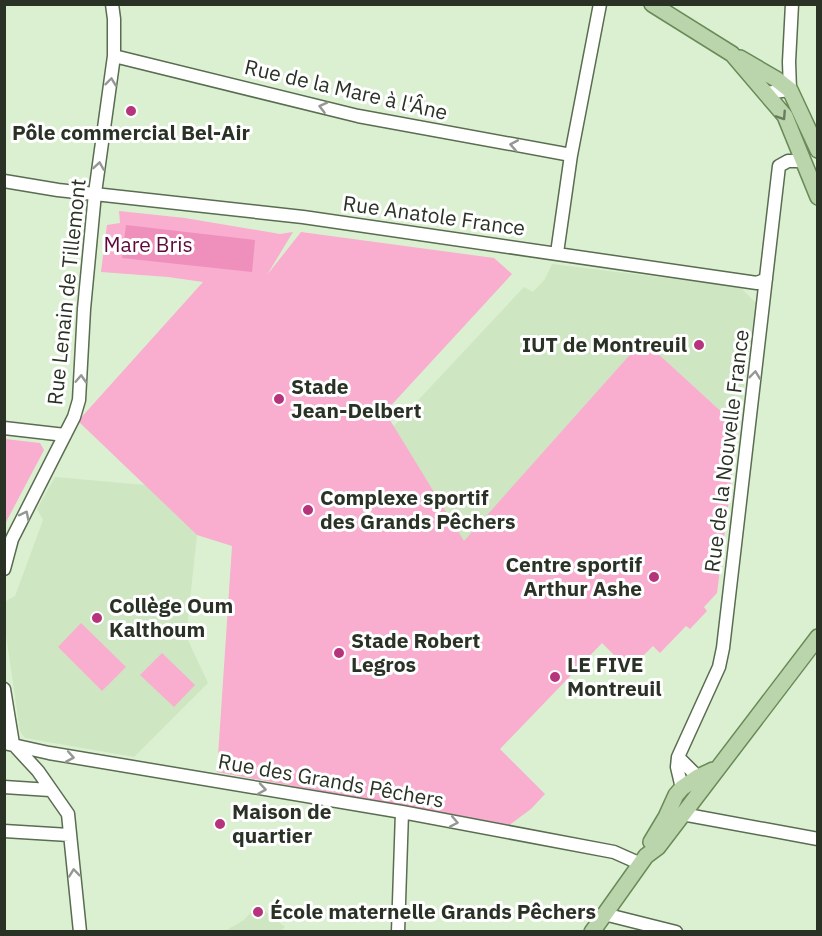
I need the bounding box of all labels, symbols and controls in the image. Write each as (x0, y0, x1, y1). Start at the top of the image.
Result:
street label: Rue de la Mare à l'Âne (242, 52, 451, 126)
one-way arrow (104, 78, 116, 87)
one-way arrow (318, 102, 328, 115)
marker: Pôle commercial Bel-Air (124, 104, 138, 118)
one-way arrow (775, 109, 786, 120)
place label: Pôle commercial Bel-Air (12, 118, 250, 146)
one-way arrow (509, 139, 519, 152)
one-way arrow (93, 162, 105, 171)
street label: Rue Lenain de Tillemont (40, 177, 92, 406)
street label: Rue Anatole France (341, 188, 527, 242)
park label: Mare Bris (103, 230, 193, 258)
street label: Rue de la Nouvelle France (697, 328, 755, 574)
place label: IUT de Montreuil (522, 330, 687, 358)
marker: IUT de Montreuil (692, 338, 706, 352)
one-way arrow (748, 371, 761, 380)
place label: Stade Jean-Delbert (291, 372, 421, 424)
one-way arrow (74, 375, 87, 384)
marker: Stade Jean-Delbert (272, 392, 286, 406)
place label: Complexe sportif des Grands Pêchers (320, 483, 516, 535)
marker: Complexe sportif des Grands Pêchers (301, 503, 315, 517)
one-way arrow (17, 510, 29, 521)
place label: Centre sportif Arthur Ashe (505, 550, 642, 602)
marker: Centre sportif Arthur Ashe (647, 570, 661, 584)
place label: Collège Oum Kalthoum (109, 591, 233, 643)
marker: Collège Oum Kalthoum (90, 611, 104, 625)
place label: Stade Robert Legros (351, 626, 480, 678)
marker: Stade Robert Legros (332, 646, 346, 660)
place label: LE FIVE Montreuil (567, 650, 662, 702)
marker: LE FIVE Montreuil (548, 670, 562, 684)
street label: Rue des Grands Pêchers (216, 746, 446, 814)
one-way arrow (64, 750, 74, 763)
one-way arrow (257, 783, 267, 795)
place label: Maison de quartier (232, 797, 332, 849)
one-way arrow (449, 815, 459, 828)
marker: Maison de quartier (213, 817, 227, 831)
one-way arrow (68, 869, 80, 878)
place label: École maternelle Grands Pêchers (270, 897, 596, 925)
marker: École maternelle Grands Pêchers (251, 905, 265, 919)

